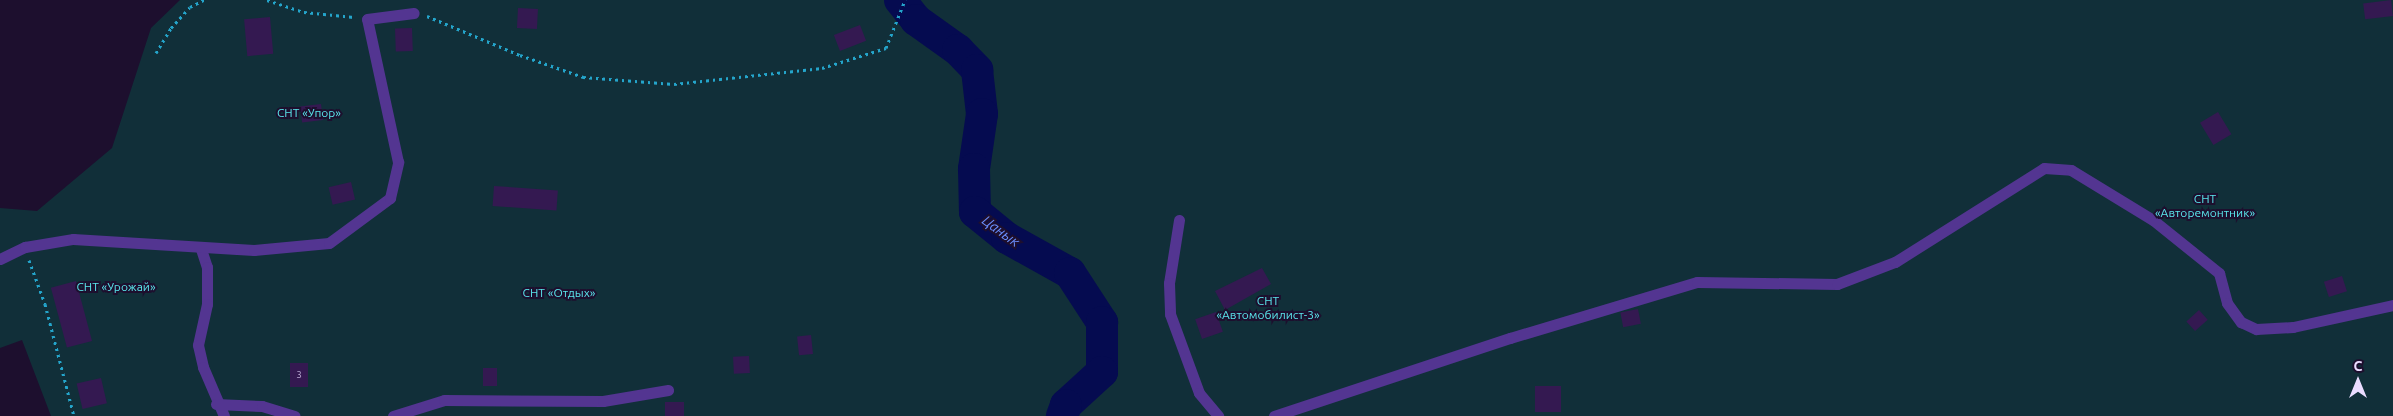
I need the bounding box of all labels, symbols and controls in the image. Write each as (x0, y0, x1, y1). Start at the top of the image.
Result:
park label: СНТ «Упор» (277, 106, 341, 120)
park label: СНТ «Авторемонтник» (2155, 192, 2255, 220)
water label: Цанык (979, 212, 1023, 250)
park label: СНТ «Урожай» (76, 280, 156, 294)
park label: СНТ «Отдых» (523, 286, 595, 300)
park label: СНТ «Автомобилист-3» (1216, 294, 1320, 322)
north arrow (2333, 356, 2383, 406)
text: С (2354, 358, 2362, 374)
house number: 3 (296, 369, 302, 381)

